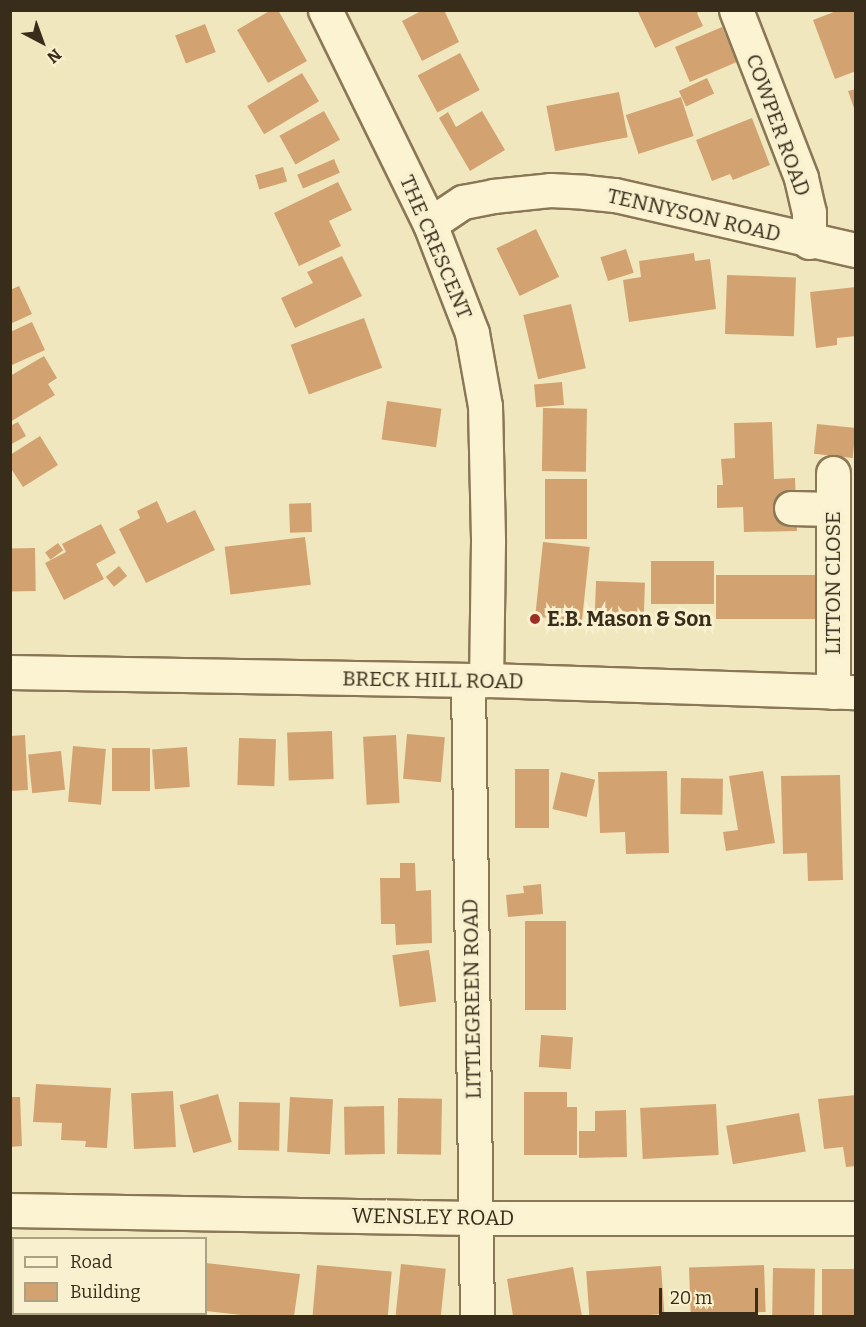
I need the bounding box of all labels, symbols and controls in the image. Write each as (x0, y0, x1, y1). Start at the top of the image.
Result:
north arrow (12, 12, 72, 72)
text: N (43, 45, 65, 67)
street label: COWPER ROAD (741, 50, 815, 200)
street label: THE CRESCENT (394, 171, 478, 323)
street label: TENNYSON ROAD (605, 183, 783, 247)
street label: LITTON CLOSE (820, 511, 846, 655)
place label: E.B. Mason & Son (547, 606, 712, 632)
marker: E.B. Mason & Son (528, 612, 542, 626)
street label: BRECK HILL ROAD (342, 666, 524, 694)
street label: LITTLEGREEN ROAD (458, 898, 486, 1100)
street label: WENSLEY ROAD (352, 1203, 514, 1231)
legend (12, 1237, 207, 1315)
text: Road (70, 1251, 112, 1273)
scale bar (662, 1276, 761, 1314)
text: Building (70, 1281, 141, 1303)
text: 20 m (670, 1287, 712, 1309)

